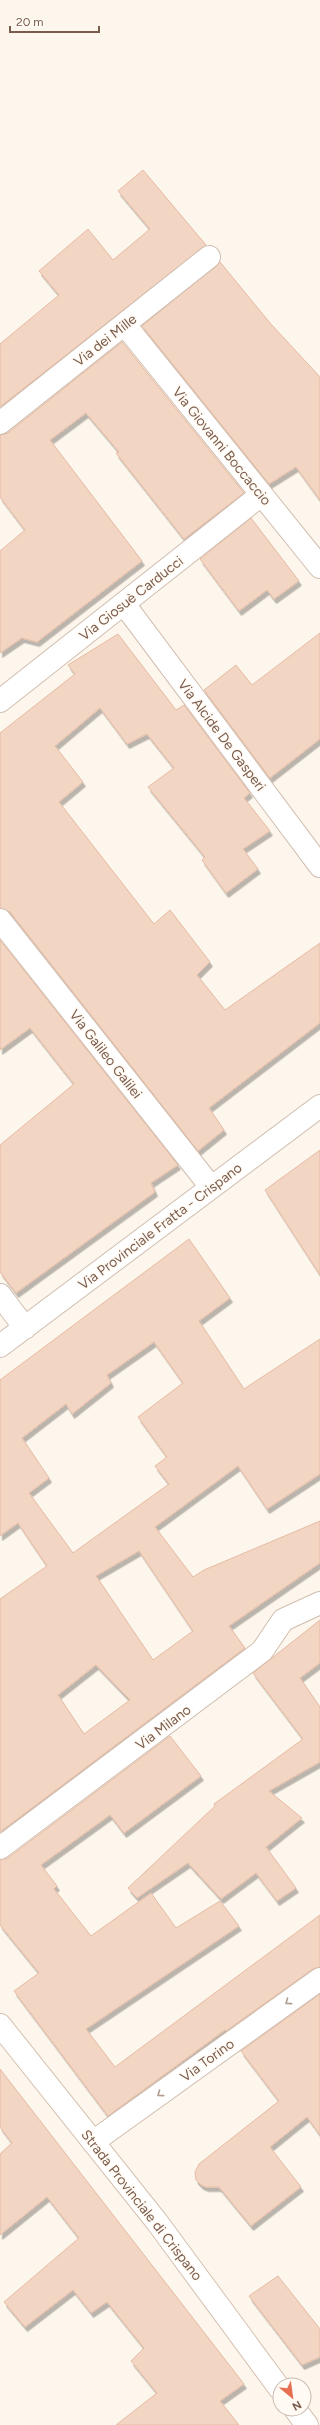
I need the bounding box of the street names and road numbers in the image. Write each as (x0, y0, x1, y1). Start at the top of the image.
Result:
street label: Via dei Mille (71, 310, 140, 370)
street label: Via Giovanni Boccaccio (169, 384, 275, 509)
street label: Via Giosuè Carducci (76, 552, 187, 644)
street label: Via Alcide De Gasperi (174, 676, 269, 794)
street label: Via Galileo Galilei (66, 1007, 146, 1102)
street label: Via Provinciale Fratta - Crispano (75, 1159, 245, 1294)
street label: Via Milano (132, 1701, 194, 1754)
street label: Via Torino (177, 2035, 238, 2086)
street label: Strada Provinciale di Crispano (77, 2127, 206, 2284)

